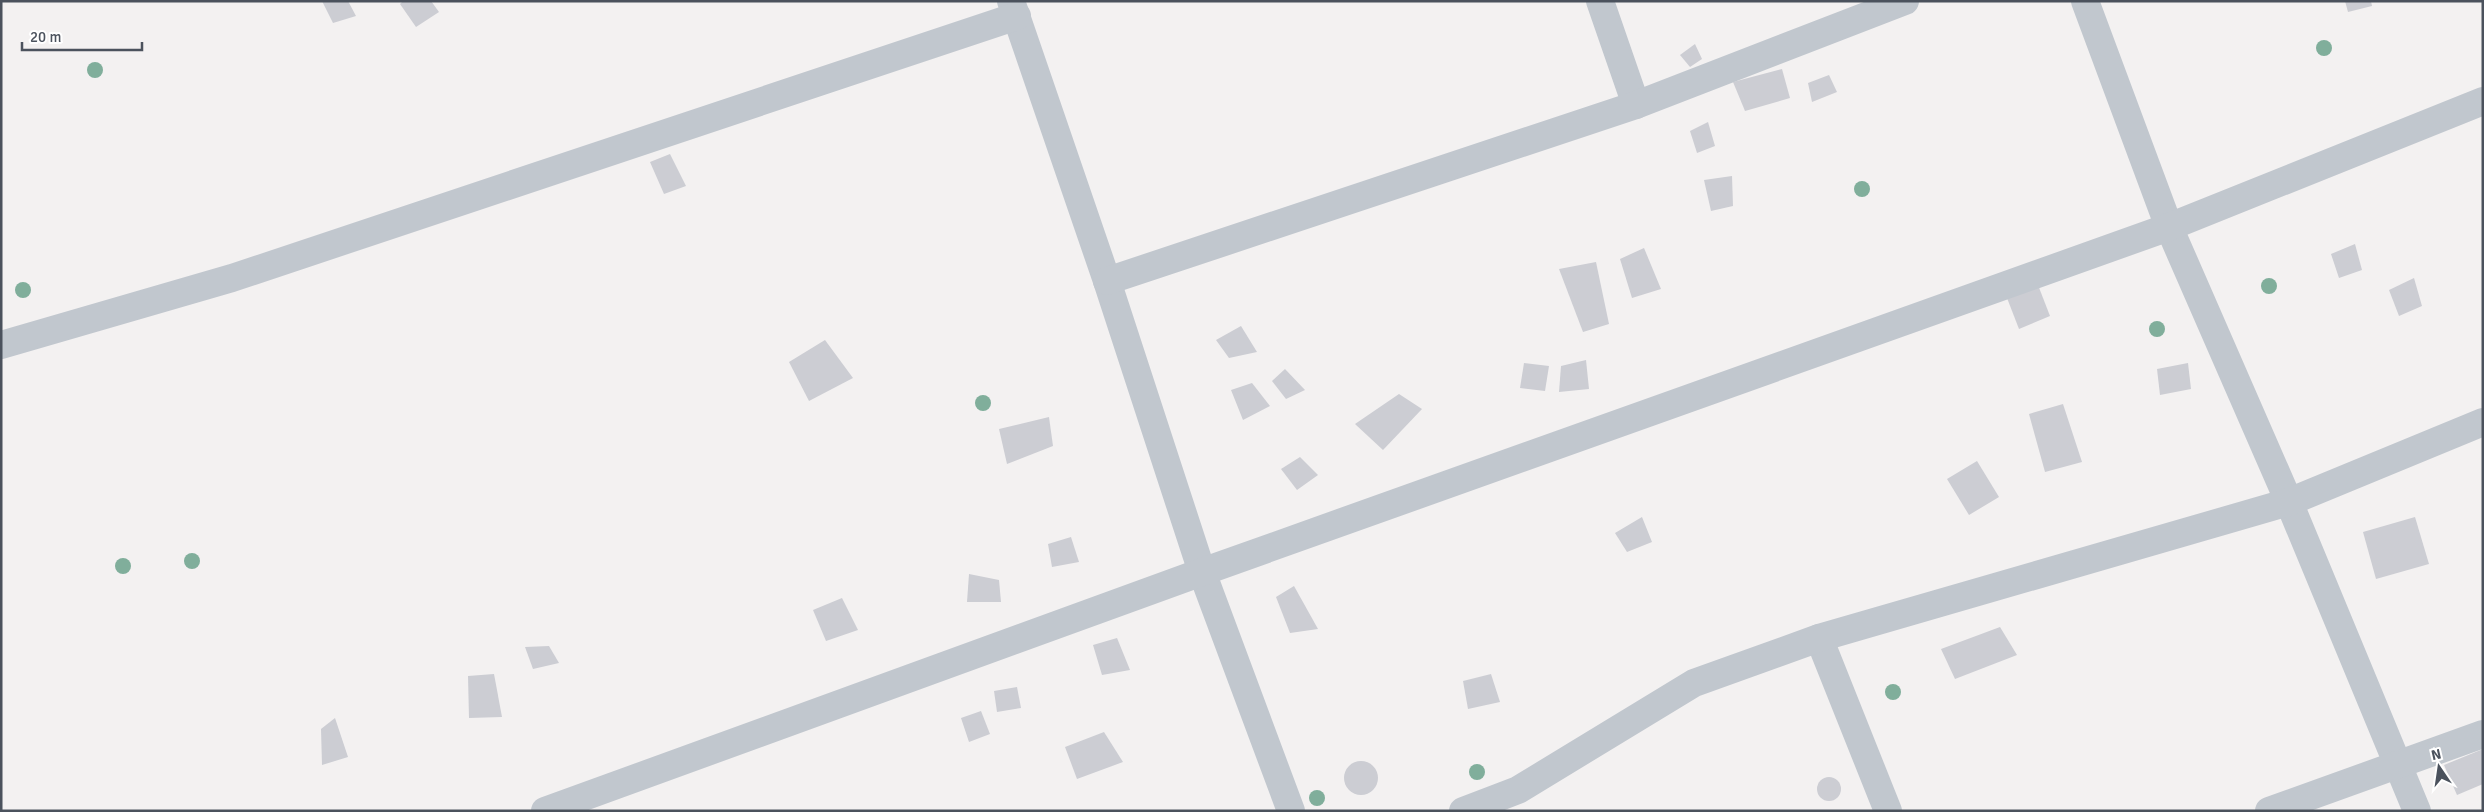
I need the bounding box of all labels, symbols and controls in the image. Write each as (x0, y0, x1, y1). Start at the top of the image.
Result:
scale bar (22, 20, 142, 52)
text: 20 m (30, 28, 61, 46)
north arrow (2414, 742, 2464, 792)
text: N (2430, 745, 2443, 764)

